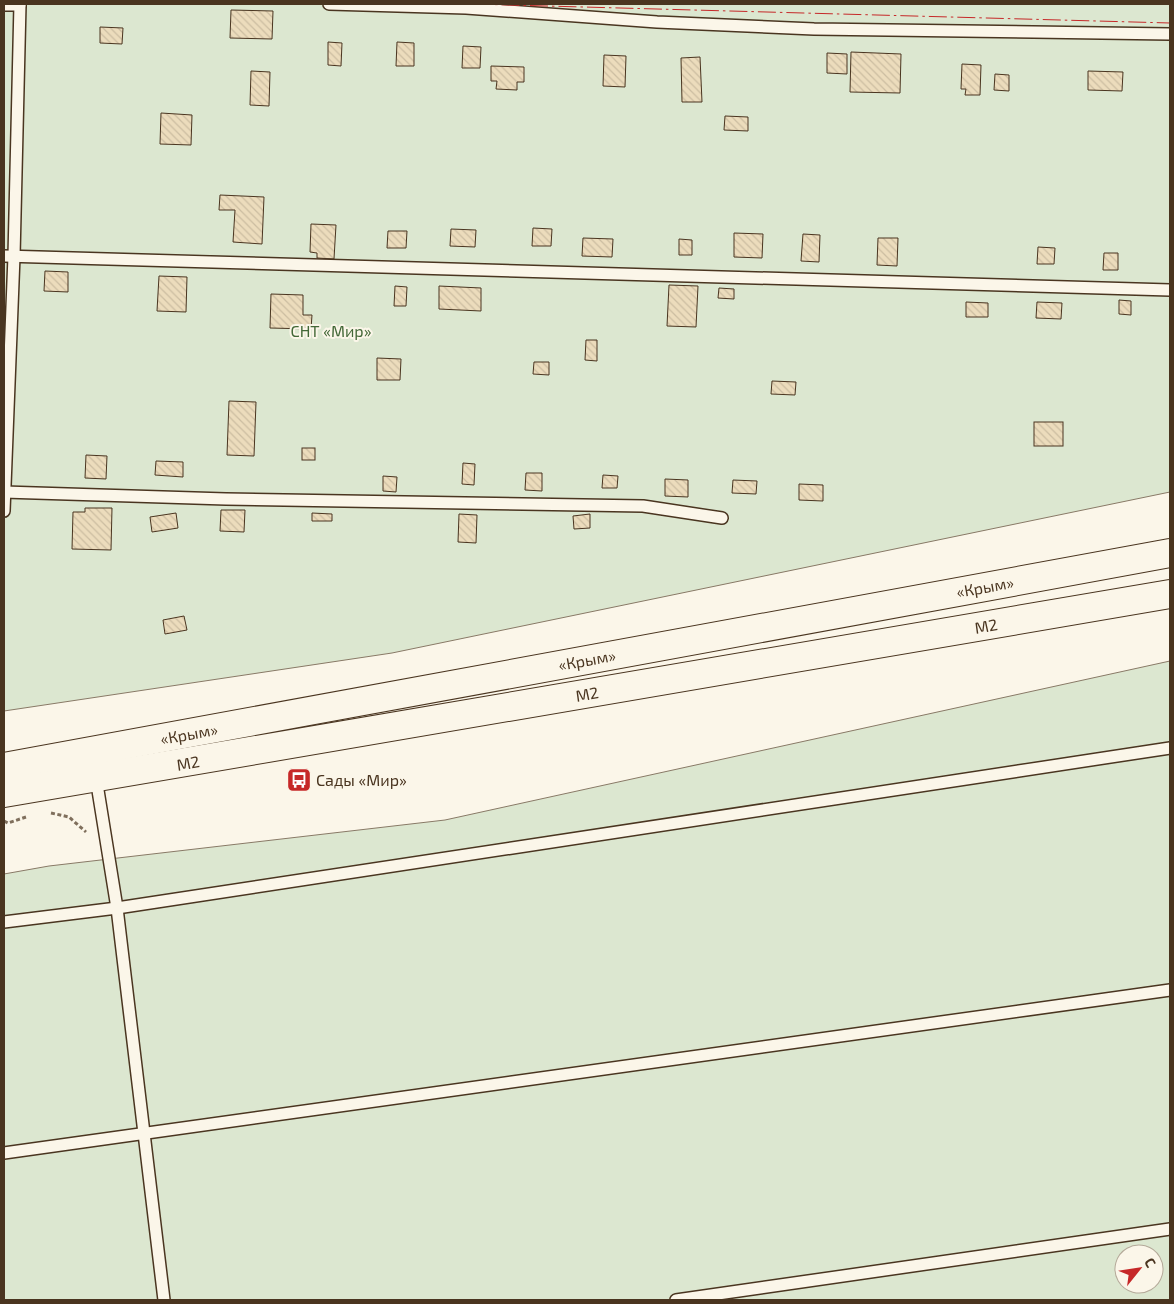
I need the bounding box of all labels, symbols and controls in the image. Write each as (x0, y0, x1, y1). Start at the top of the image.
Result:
park label: СНТ «Мир» (291, 321, 372, 340)
street label: «Крым» (955, 572, 1015, 601)
street label: М2 (973, 614, 999, 637)
street label: «Крым» (557, 645, 617, 674)
street label: М2 (574, 682, 600, 705)
street label: «Крым» (159, 719, 219, 748)
street label: М2 (175, 751, 201, 774)
bus stop icon: Сады «Мир» (286, 767, 312, 793)
place label: Сады «Мир» (316, 770, 407, 789)
north arrow (1114, 1244, 1164, 1294)
text: С (1141, 1254, 1160, 1270)

